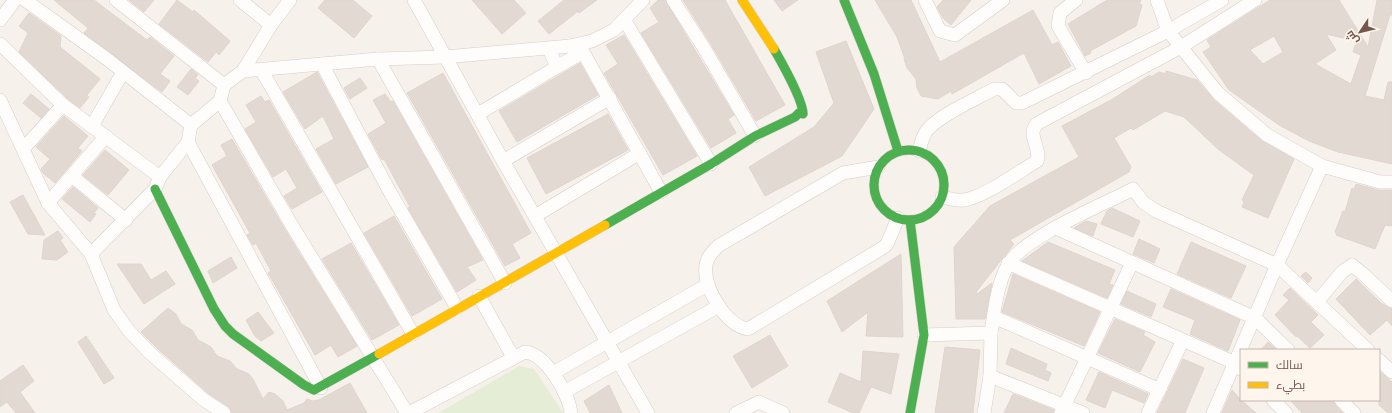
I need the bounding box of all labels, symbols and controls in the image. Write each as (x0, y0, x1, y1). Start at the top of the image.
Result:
north arrow (1340, 12, 1380, 52)
text: ش (1343, 28, 1362, 47)
legend (1240, 349, 1380, 401)
text: سالك (1276, 358, 1303, 372)
text: بطيء (1276, 378, 1305, 395)

